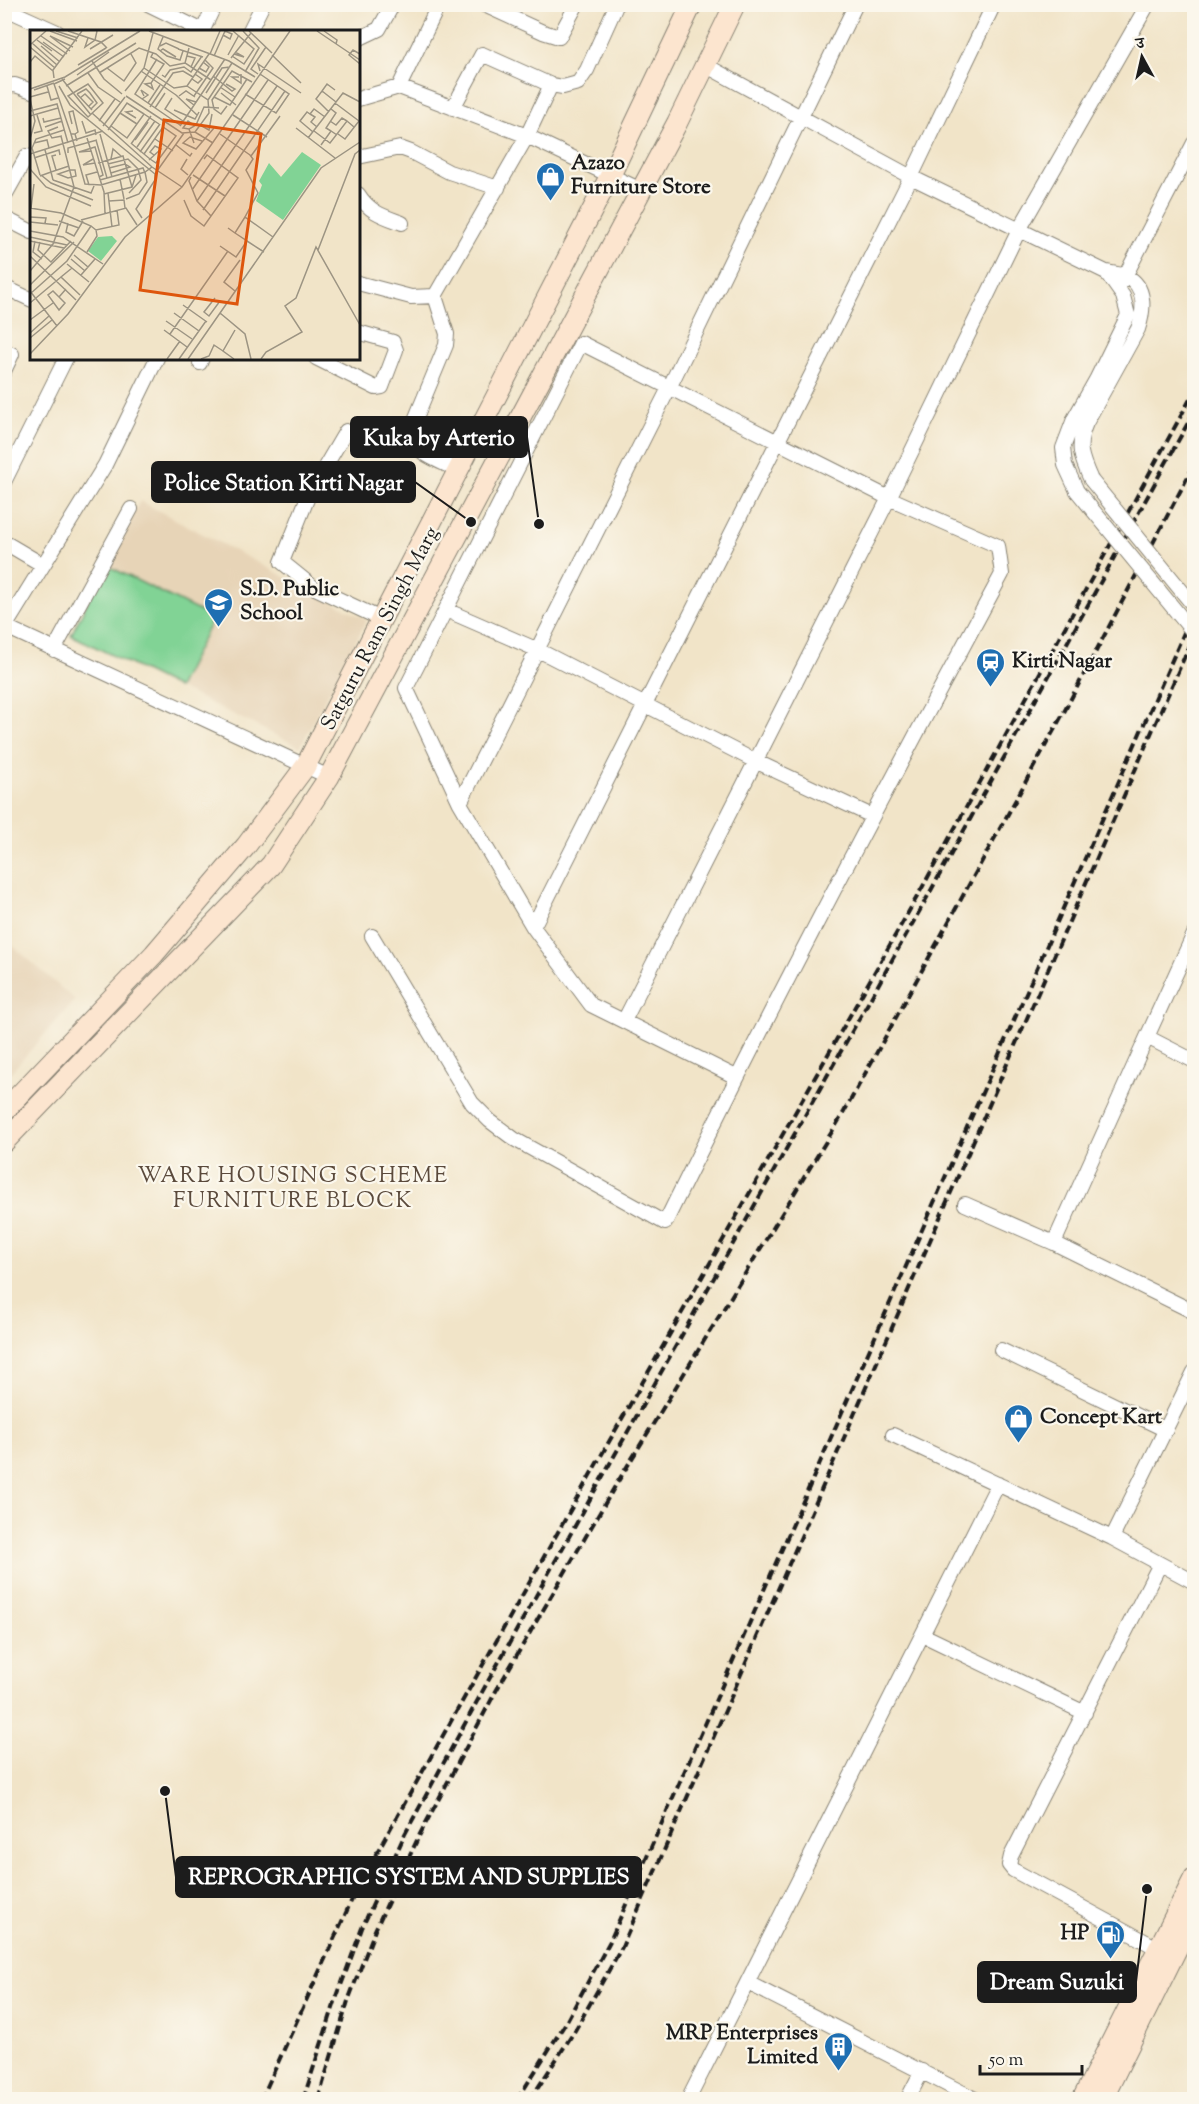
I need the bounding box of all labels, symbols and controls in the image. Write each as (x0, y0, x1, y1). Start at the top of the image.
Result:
north arrow (1112, 27, 1172, 87)
inset map (30, 30, 360, 360)
text: उ (1134, 32, 1148, 57)
place label: Azazo Furniture Store (571, 149, 711, 203)
shop icon: Azazo Furniture Store (534, 160, 566, 202)
callout: Kuka by Arterio (351, 417, 527, 457)
text: Kuka by Arterio (363, 424, 515, 456)
callout: Police Station Kirti Nagar (152, 462, 415, 502)
text: Police Station Kirti Nagar (164, 469, 404, 501)
street label: Satguru Ram Singh Marg (314, 522, 448, 736)
place label: S.D. Public School (240, 575, 340, 629)
school or university icon: S.D. Public School (203, 586, 235, 628)
station icon: Kirti Nagar (975, 646, 1007, 688)
place label: Kirti Nagar (1012, 647, 1112, 677)
district label: WARE HOUSING SCHEME FURNITURE BLOCK (137, 1161, 449, 1218)
shop icon: Concept Kart (1003, 1402, 1035, 1444)
place label: Concept Kart (1040, 1403, 1163, 1433)
callout: REPROGRAPHIC SYSTEM AND SUPPLIES (176, 1857, 641, 1897)
text: REPROGRAPHIC SYSTEM AND SUPPLIES (188, 1863, 630, 1895)
fuel station icon: HP (1094, 1918, 1126, 1960)
place label: HP (1061, 1919, 1089, 1949)
callout: Dream Suzuki (978, 1962, 1136, 2002)
text: Dream Suzuki (990, 1968, 1125, 2000)
place label: MRP Enterprises Limited (666, 2019, 818, 2073)
building icon: MRP Enterprises Limited (823, 2030, 855, 2072)
scale bar (980, 2038, 1082, 2076)
text: 50 m (988, 2048, 1024, 2074)

